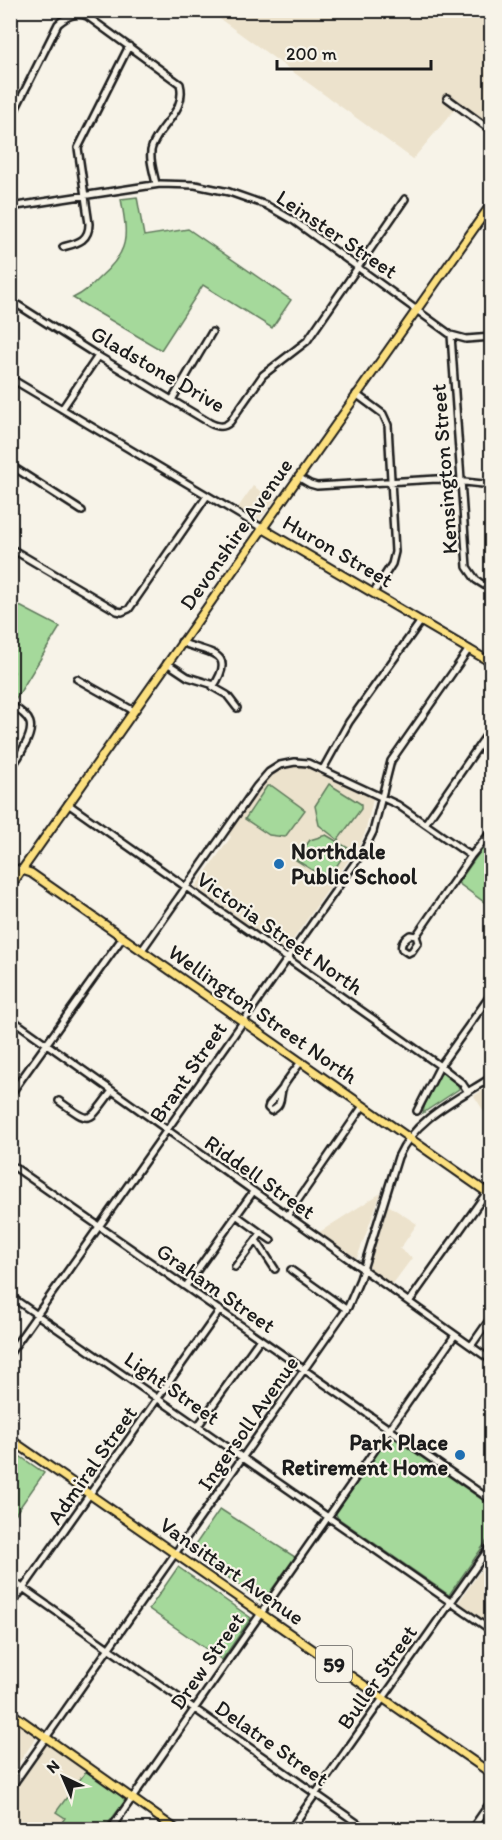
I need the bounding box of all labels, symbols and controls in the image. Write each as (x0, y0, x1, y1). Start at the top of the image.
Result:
scale bar (277, 33, 432, 71)
text: 200 m (286, 43, 337, 65)
street label: Leinster Street (271, 184, 403, 284)
street label: Gladstone Drive (86, 320, 230, 418)
street label: Kensington Street (425, 383, 463, 555)
street label: Devonshire Avenue (174, 453, 298, 615)
street label: Huron Street (278, 509, 398, 593)
place label: Northdale Public School (291, 838, 418, 890)
marker: Northdale Public School (272, 857, 286, 871)
street label: Victoria Street North (192, 865, 369, 1001)
street label: Wellington Street North (163, 938, 363, 1090)
street label: Brant Street (143, 1016, 233, 1128)
street label: Riddell Street (199, 1129, 321, 1225)
street label: Graham Street (151, 1237, 281, 1339)
street label: Light Street (119, 1345, 225, 1431)
street label: Ingersoll Avenue (192, 1350, 304, 1496)
street label: Admiral Street (41, 1400, 143, 1530)
place label: Park Place Retirement Home (281, 1429, 448, 1481)
marker: Park Place Retirement Home (453, 1448, 467, 1462)
street label: Vansittart Avenue (155, 1511, 309, 1631)
street label: Drew Street (164, 1607, 250, 1715)
street label: Buller Street (331, 1620, 423, 1734)
road number: 59 (316, 1646, 352, 1682)
street label: Delatre Street (210, 1694, 334, 1792)
north arrow (33, 1747, 93, 1807)
text: N (42, 1756, 63, 1777)

